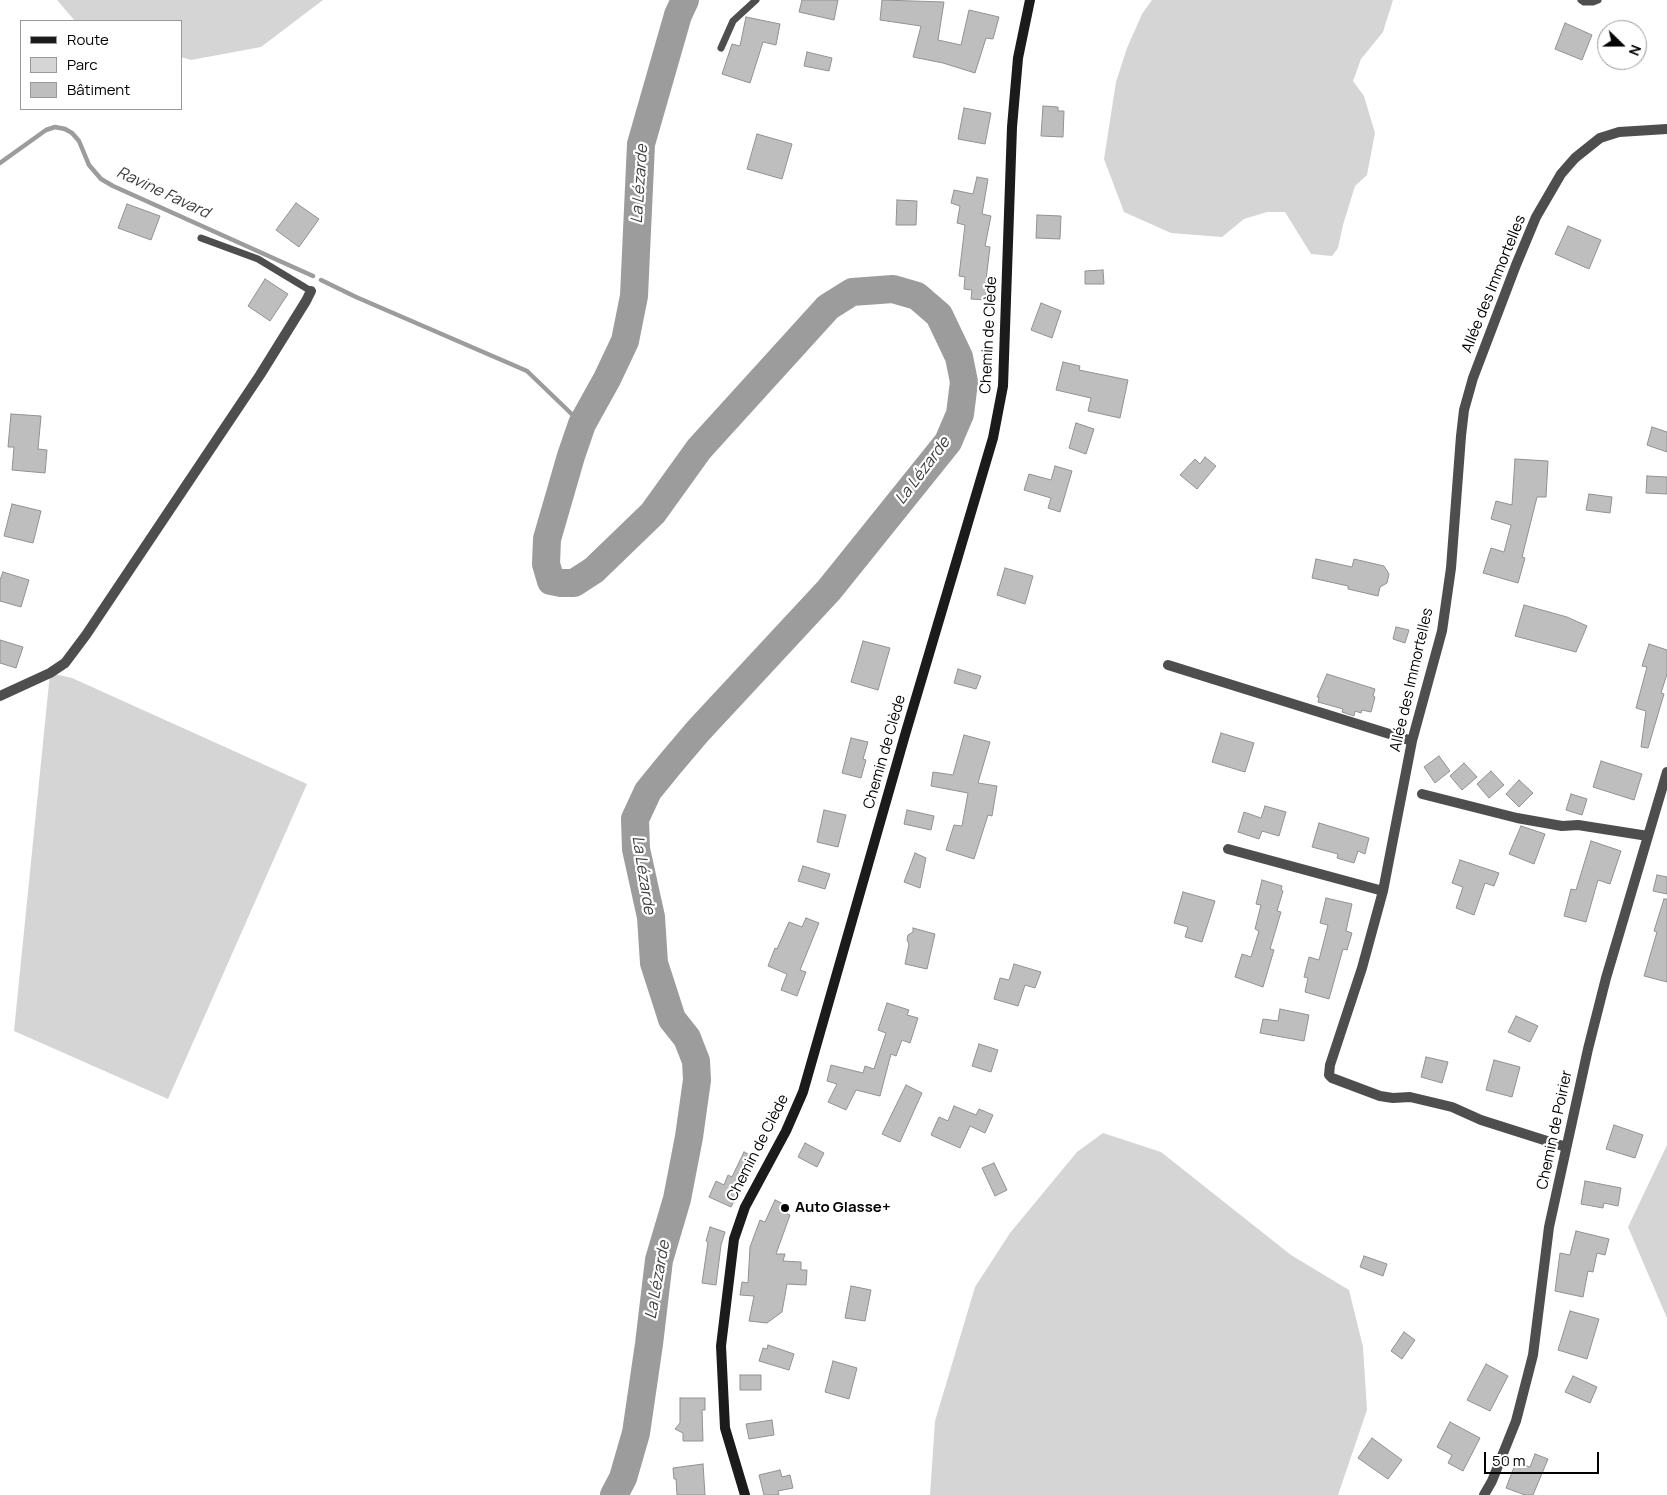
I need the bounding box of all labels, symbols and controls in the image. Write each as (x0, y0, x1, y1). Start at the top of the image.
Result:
legend (20, 20, 182, 110)
north arrow (1597, 20, 1647, 70)
text: Route (67, 29, 109, 50)
text: N (1625, 42, 1646, 59)
text: Parc (67, 54, 98, 75)
text: Bâtiment (67, 79, 130, 100)
water label: La Lézarde (628, 144, 652, 224)
water label: Ravine Favard (113, 163, 213, 223)
street label: Allée des Immortelles (1458, 213, 1530, 355)
street label: Chemin de Clède (977, 276, 1001, 394)
water label: La Lézarde (892, 434, 954, 508)
street label: Allée des Immortelles (1387, 606, 1437, 754)
street label: Chemin de Clède (860, 693, 910, 811)
water label: La Lézarde (627, 834, 659, 916)
street label: Chemin de Poirier (1534, 1069, 1576, 1191)
street label: Chemin de Clède (723, 1092, 793, 1204)
place label: Auto Glasse+ (795, 1199, 890, 1217)
marker: Auto Glasse+ (779, 1202, 791, 1214)
water label: La Lézarde (642, 1239, 674, 1321)
scale bar (1487, 1442, 1602, 1474)
text: 50 m (1492, 1450, 1526, 1471)

